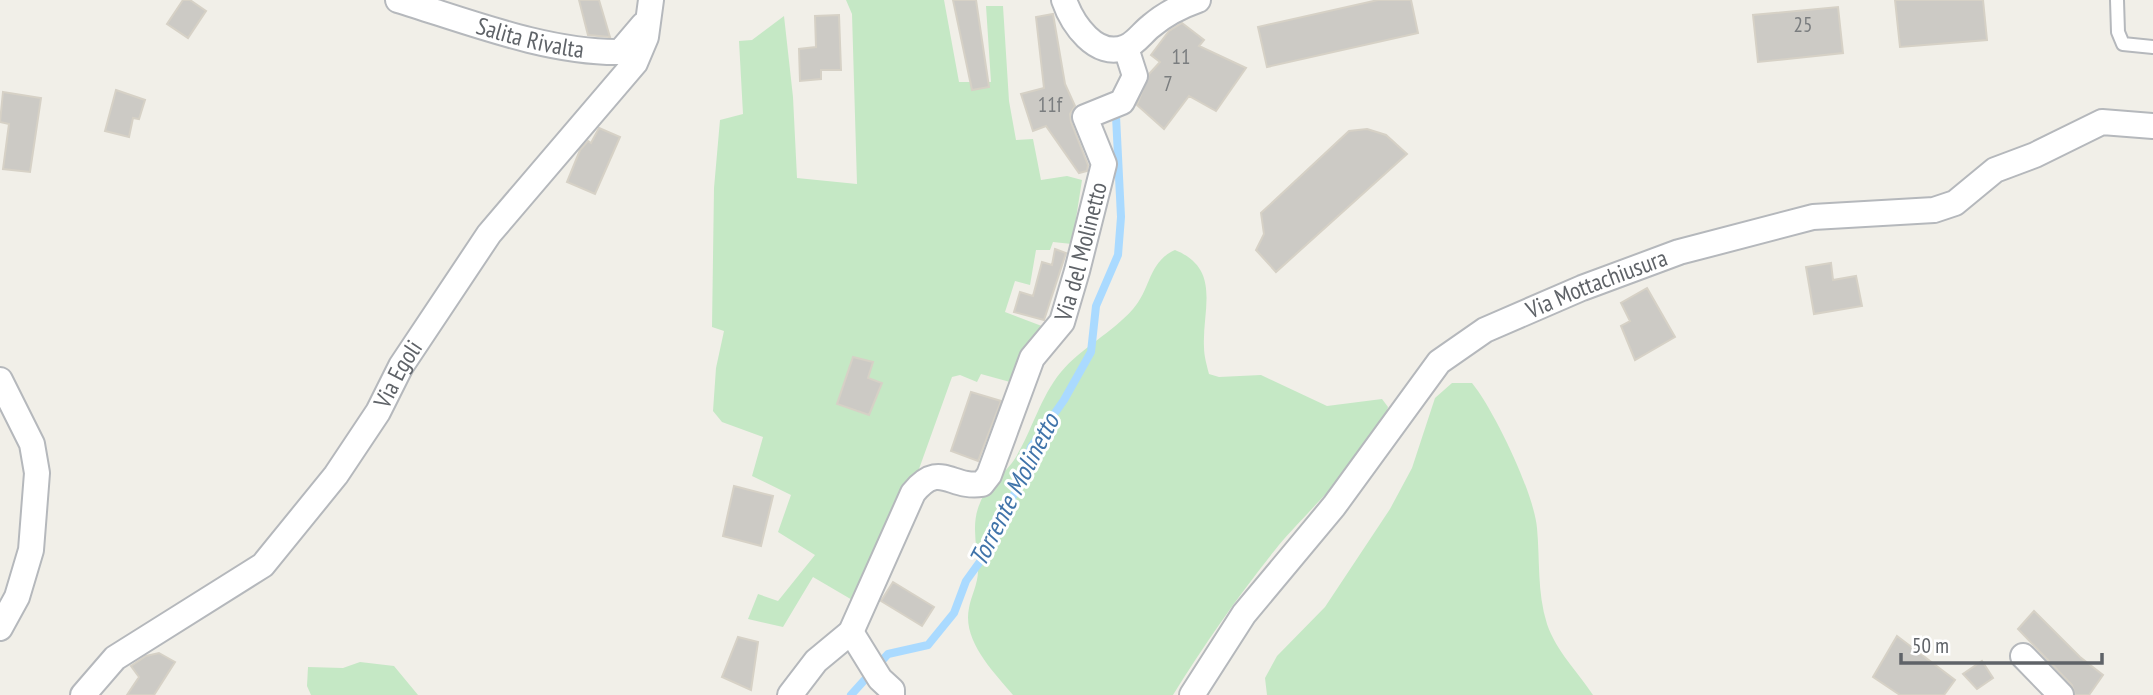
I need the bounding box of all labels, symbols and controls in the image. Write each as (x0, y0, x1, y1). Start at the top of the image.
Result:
street label: Salita Rivalta (473, 10, 586, 65)
house number: 25 (1794, 11, 1812, 38)
house number: 11 (1172, 43, 1190, 70)
house number: 7 (1163, 70, 1173, 97)
house number: 11f (1038, 91, 1063, 118)
street label: Via del Molinetto (1047, 179, 1114, 325)
street label: Via Mottachiusura (1520, 242, 1671, 326)
street label: Via Egoli (366, 334, 429, 414)
water label: Torrente Molinetto (961, 406, 1067, 572)
scale bar (1901, 622, 2102, 666)
text: 50 m (1912, 632, 1949, 659)

